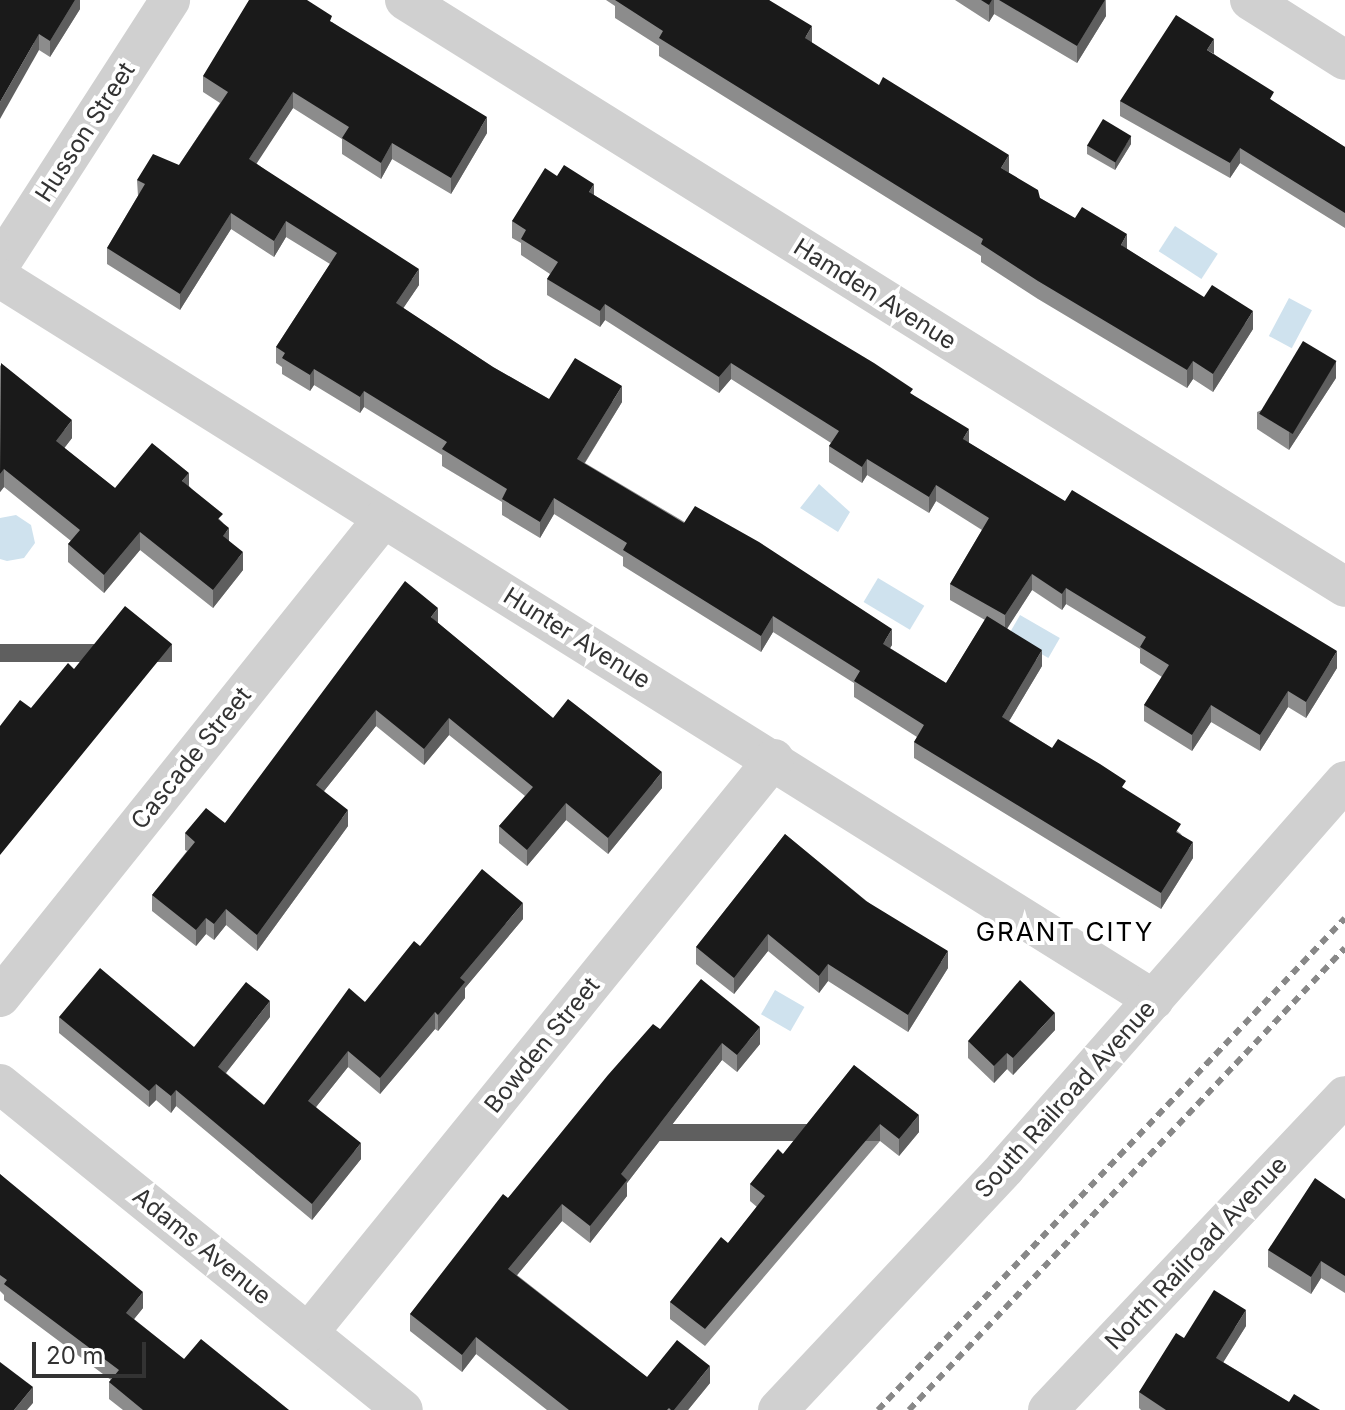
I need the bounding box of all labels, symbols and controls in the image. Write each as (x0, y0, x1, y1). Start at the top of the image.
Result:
street label: Husson Street (29, 57, 141, 207)
street label: Hamden Avenue (788, 232, 962, 356)
street label: Hunter Avenue (498, 581, 656, 695)
street label: Cascade Street (125, 681, 257, 835)
district label: GRANT CITY (976, 916, 1154, 948)
street label: Bowden Street (479, 971, 605, 1119)
street label: South Railroad Avenue (969, 994, 1161, 1204)
street label: North Railroad Avenue (1099, 1150, 1293, 1356)
street label: Adams Avenue (127, 1181, 277, 1311)
scale bar (36, 1326, 150, 1376)
text: 20 m (46, 1341, 104, 1370)

